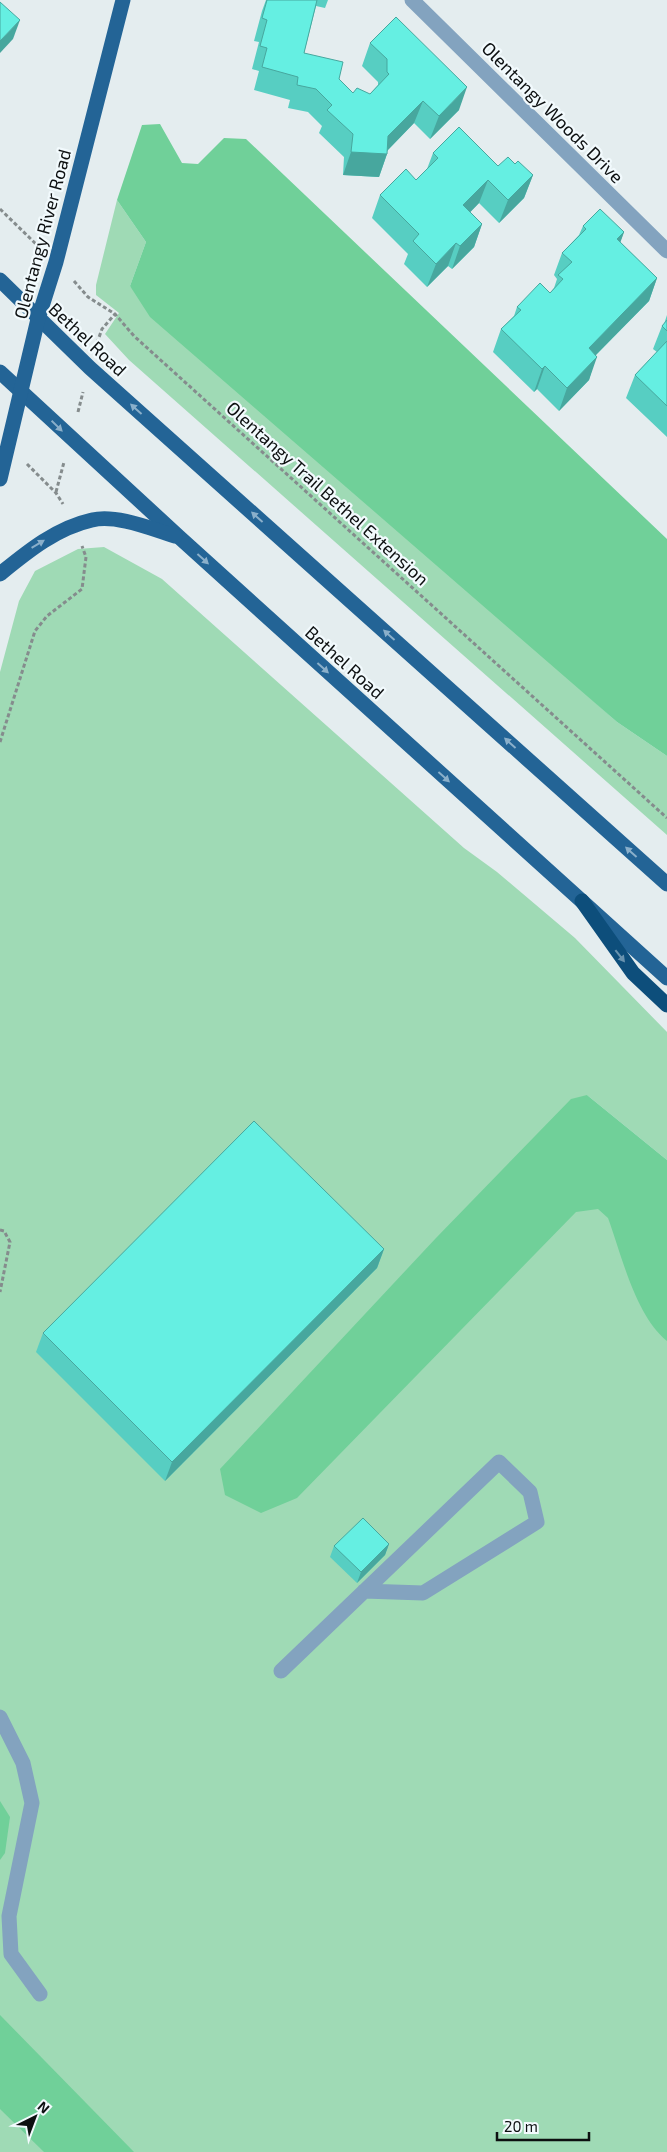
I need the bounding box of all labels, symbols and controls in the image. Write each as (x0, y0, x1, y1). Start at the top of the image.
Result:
street label: Olentangy Woods Drive (478, 37, 628, 187)
street label: Olentangy River Road (9, 147, 75, 321)
street label: Bethel Road (45, 297, 131, 381)
street label: Olentangy Trail Bethel Extension (222, 396, 434, 590)
one-way arrow (130, 403, 142, 415)
one-way arrow (51, 420, 63, 432)
one-way arrow (251, 512, 263, 523)
one-way arrow (32, 540, 45, 549)
one-way arrow (196, 553, 208, 565)
street label: Bethel Road (301, 621, 389, 703)
one-way arrow (383, 629, 395, 641)
one-way arrow (317, 662, 329, 674)
one-way arrow (505, 737, 517, 749)
one-way arrow (438, 771, 450, 783)
one-way arrow (625, 846, 637, 858)
one-way arrow (614, 949, 625, 962)
north arrow (10, 2092, 60, 2142)
text: N (35, 2097, 53, 2117)
scale bar (497, 2110, 590, 2142)
text: 20 m (504, 2117, 538, 2135)

